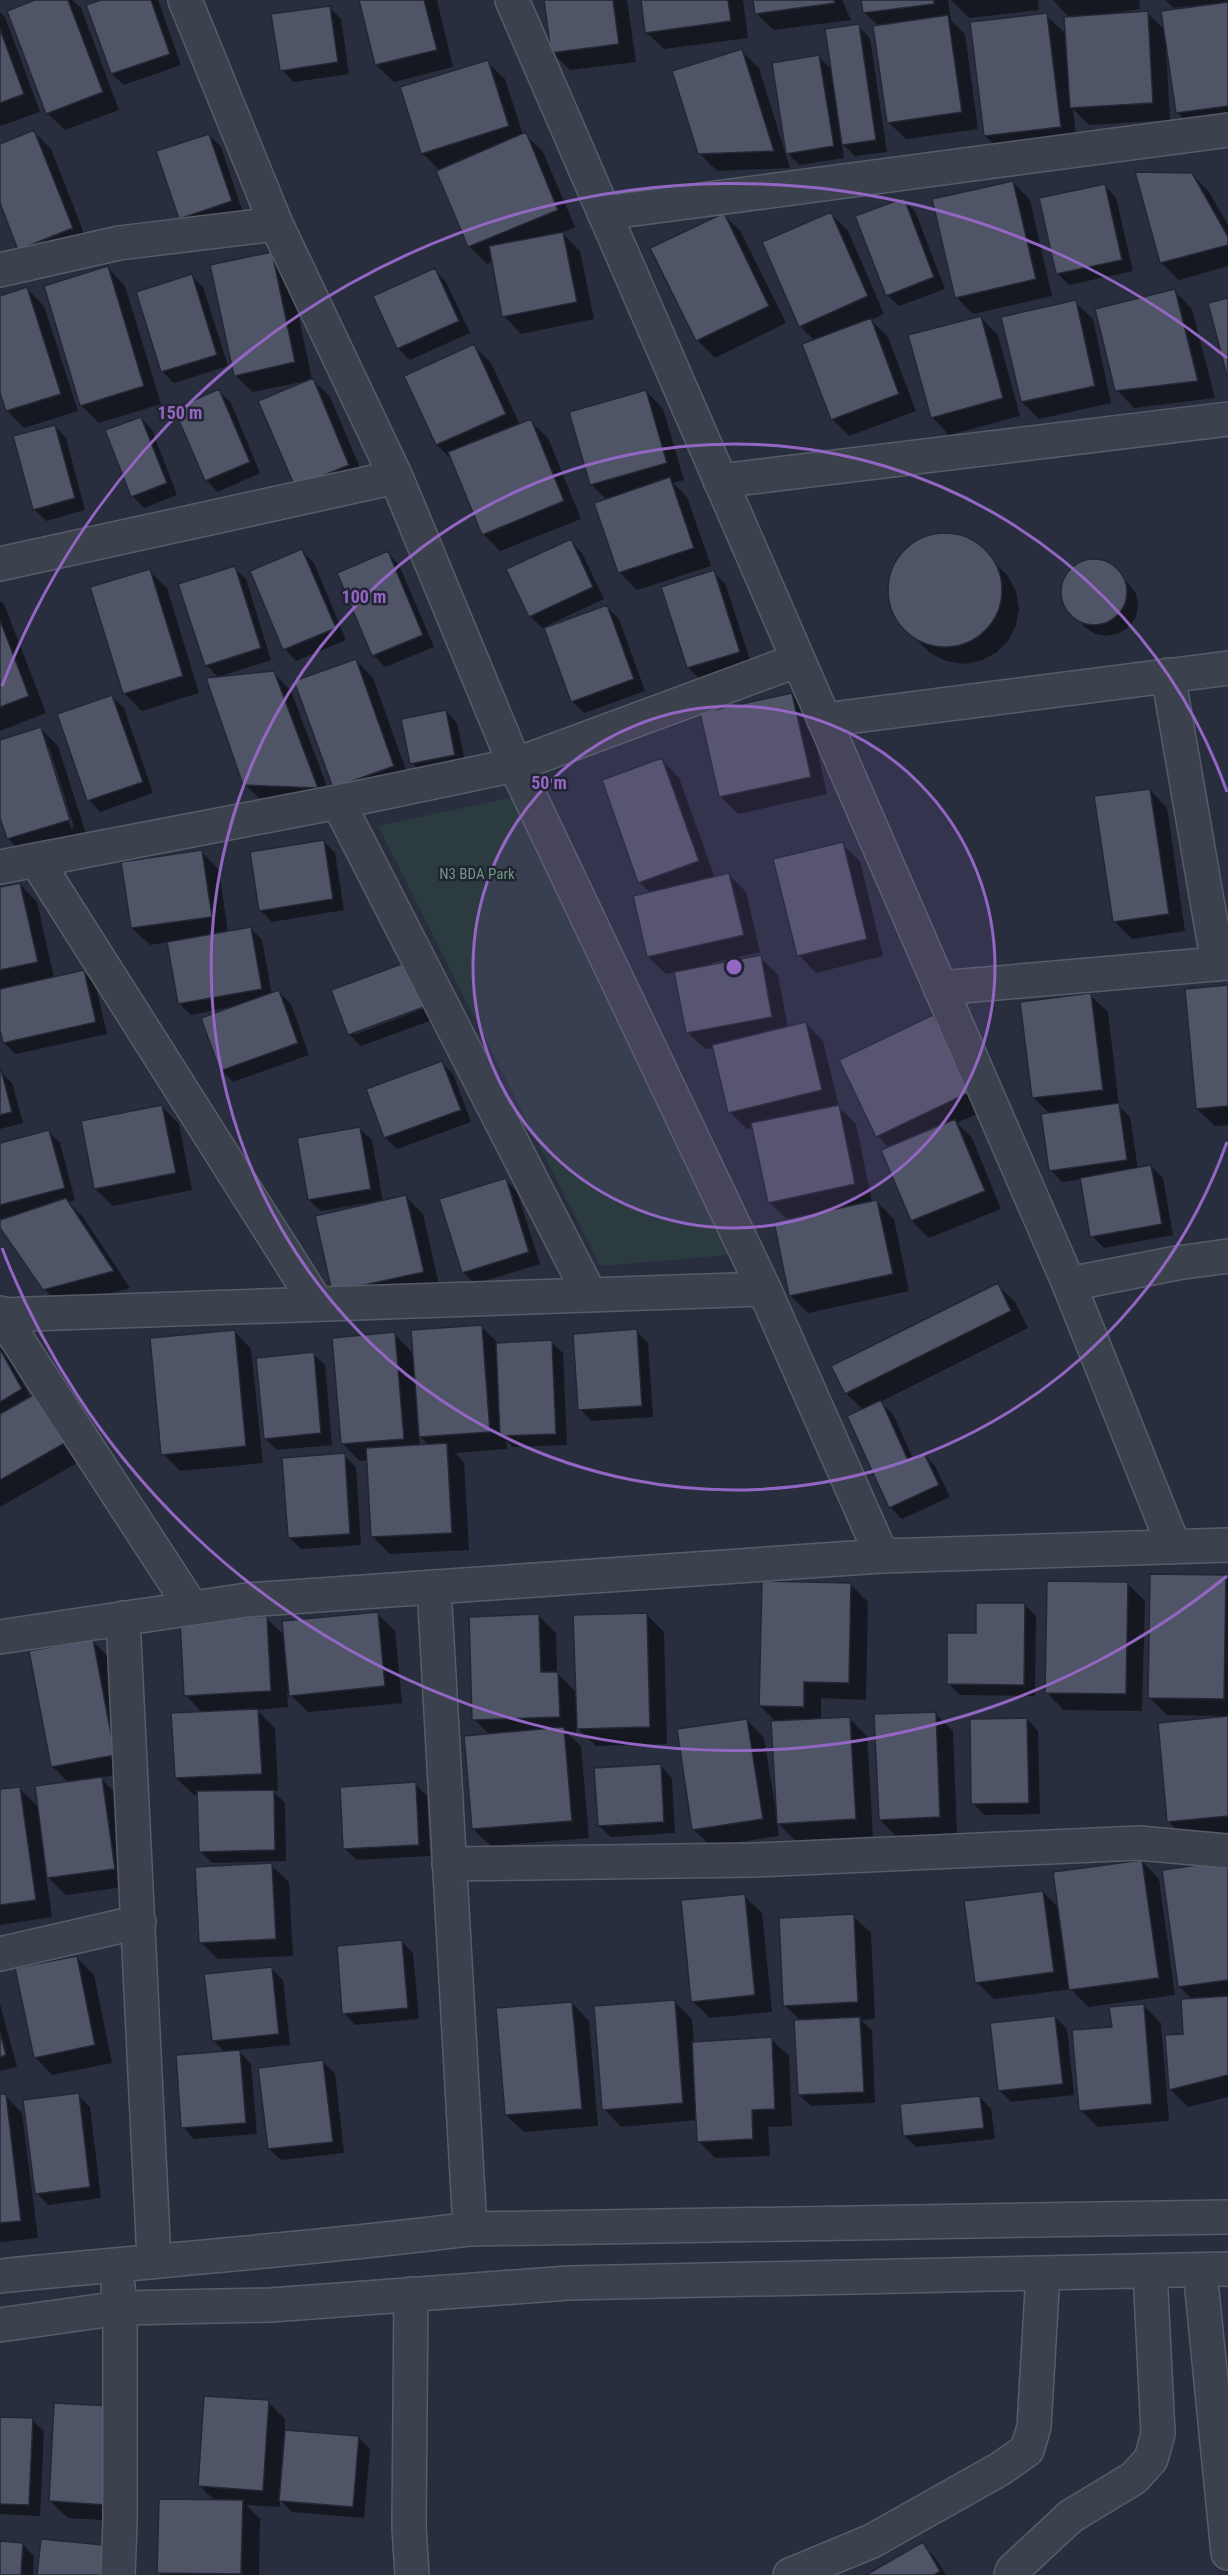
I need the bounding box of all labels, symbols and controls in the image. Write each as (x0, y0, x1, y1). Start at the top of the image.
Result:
text: 150 m (158, 402, 202, 423)
text: 100 m (342, 586, 386, 607)
text: 50 m (531, 772, 567, 793)
park label: N3 BDA Park (439, 865, 515, 883)
centre of rings (724, 957, 744, 977)

